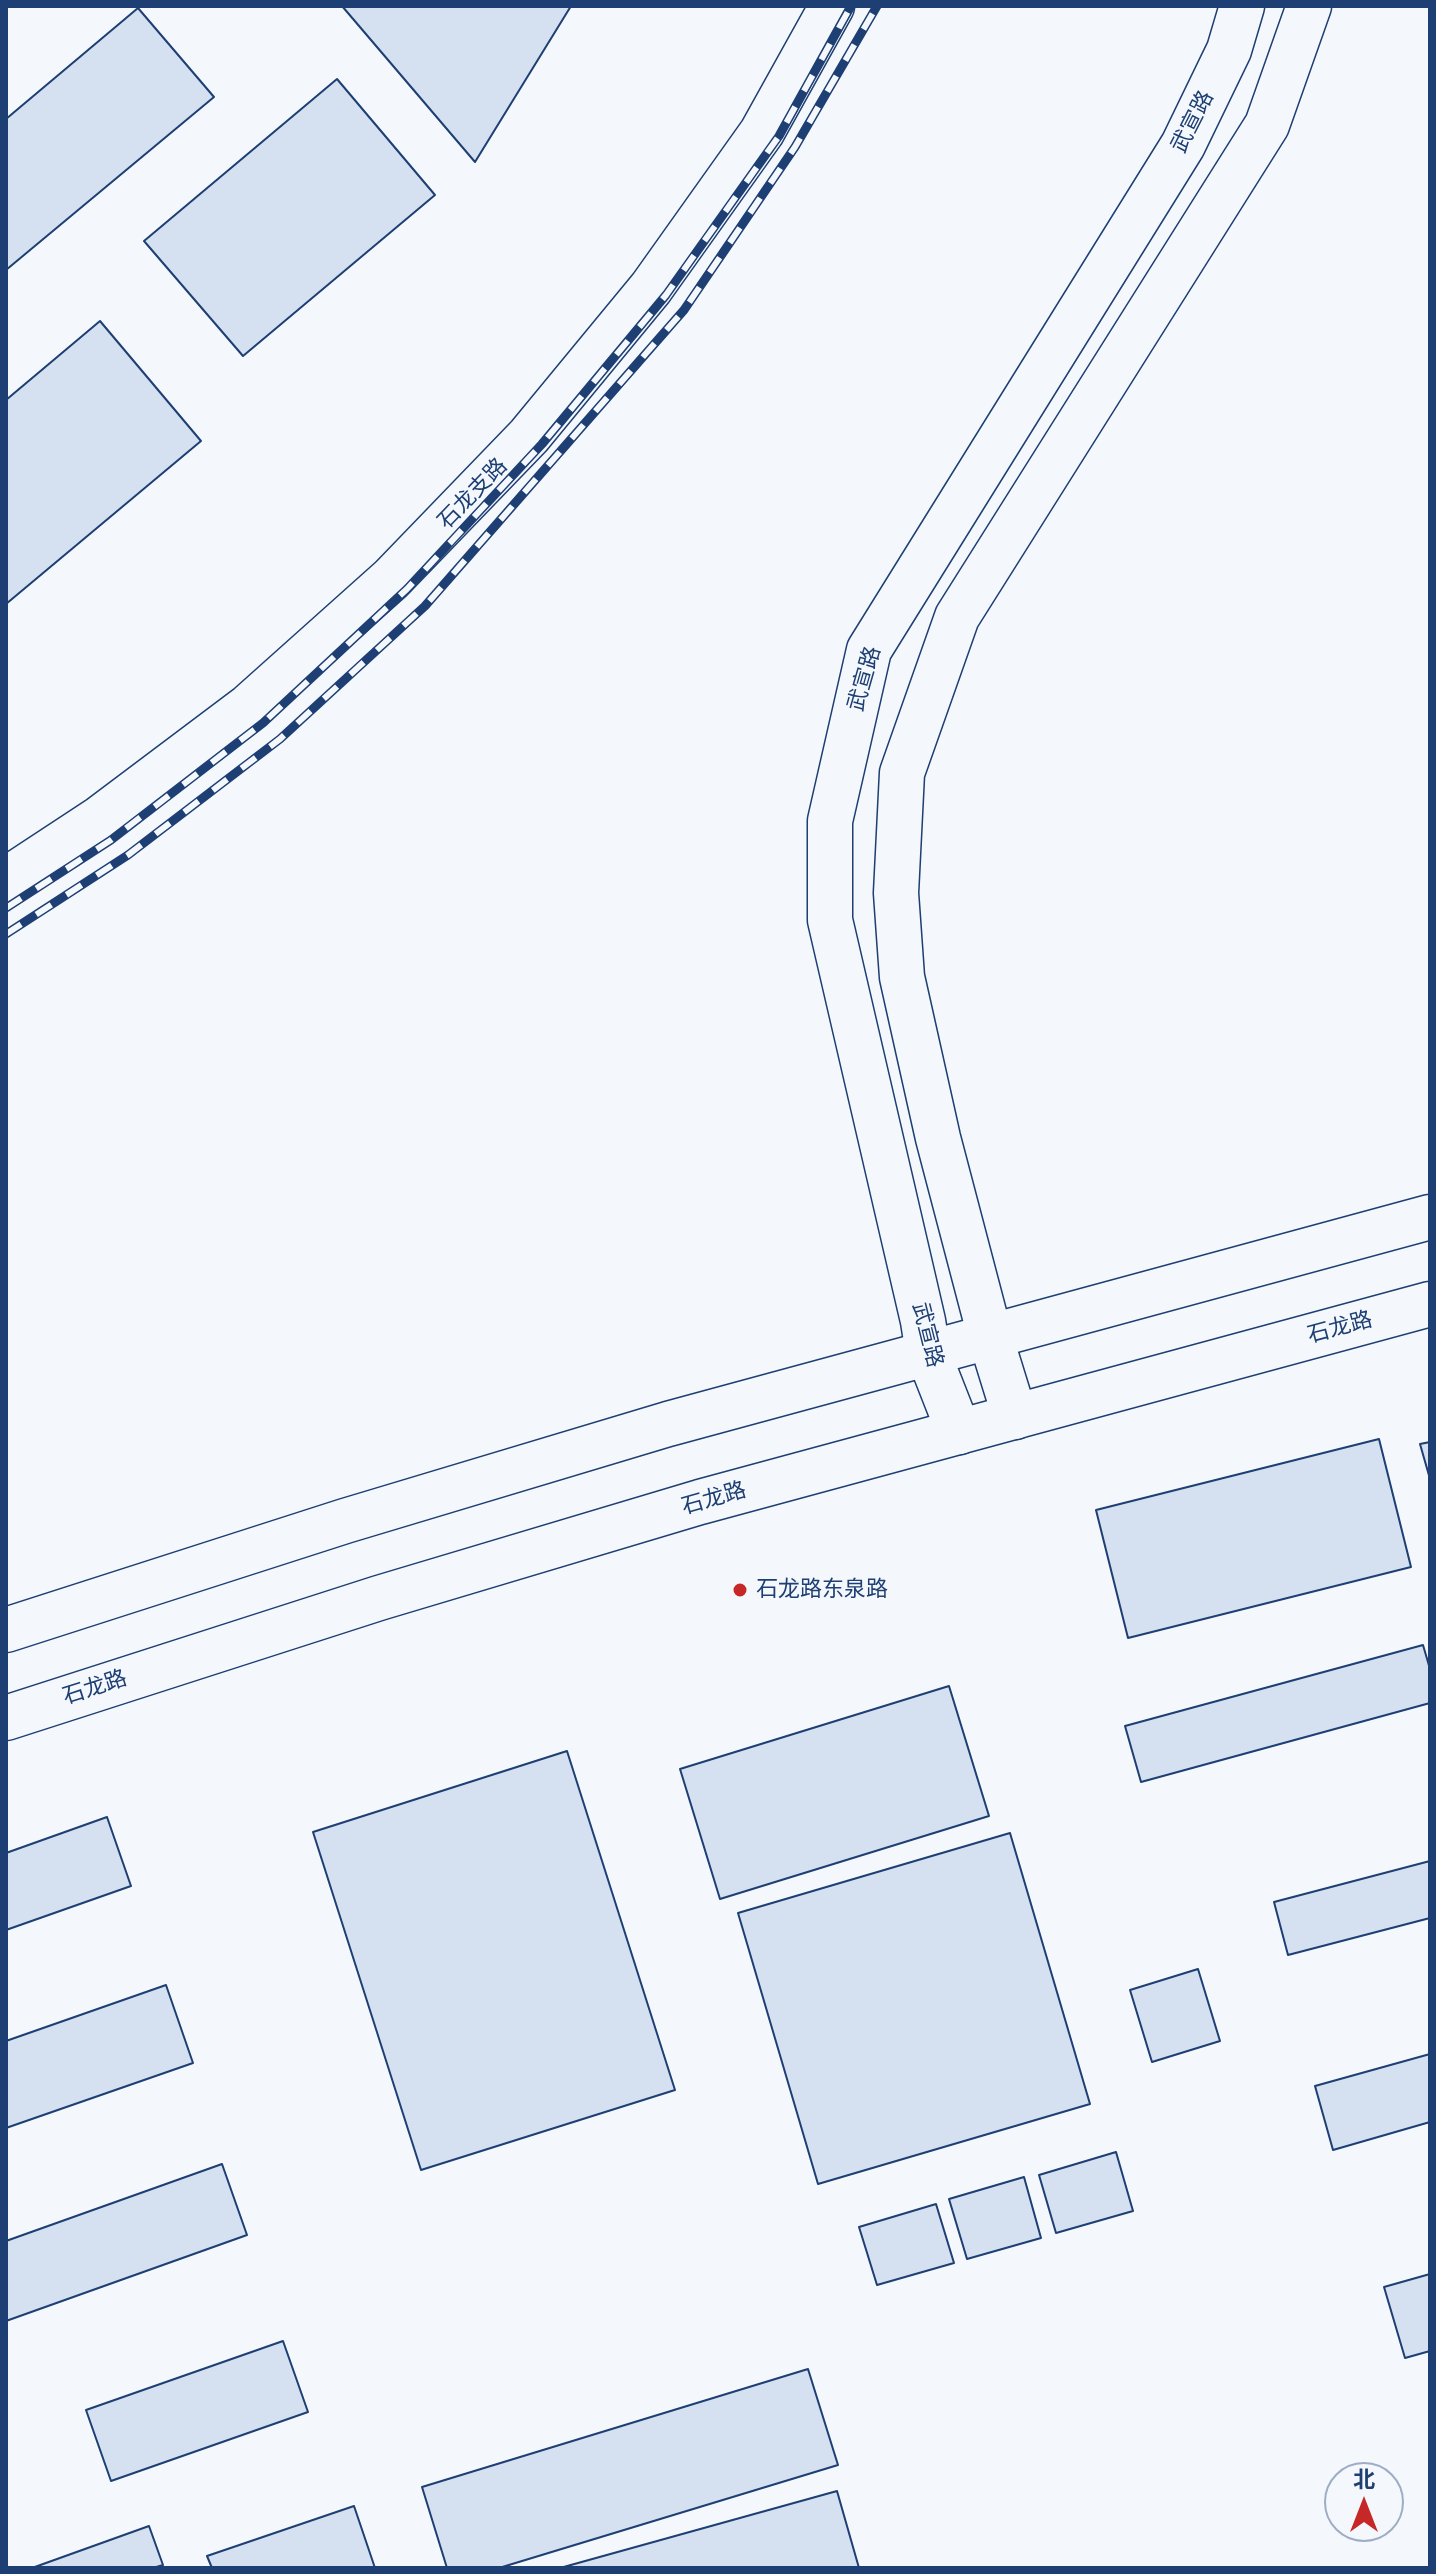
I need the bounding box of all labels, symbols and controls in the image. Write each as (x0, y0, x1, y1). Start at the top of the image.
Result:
street label: 武宣路 (1166, 87, 1220, 157)
street label: 石龙支路 (433, 453, 513, 535)
street label: 武宣路 (843, 644, 887, 714)
street label: 武宣路 (906, 1300, 948, 1370)
street label: 石龙路 (1305, 1307, 1375, 1349)
street label: 石龙路 (679, 1477, 749, 1521)
place label: 石龙路东泉路 (756, 1577, 888, 1603)
marker: 石龙路东泉路 (731, 1581, 749, 1599)
street label: 石龙路 (60, 1665, 130, 1711)
north arrow (1324, 2462, 1404, 2542)
text: 北 (1353, 2466, 1375, 2493)

